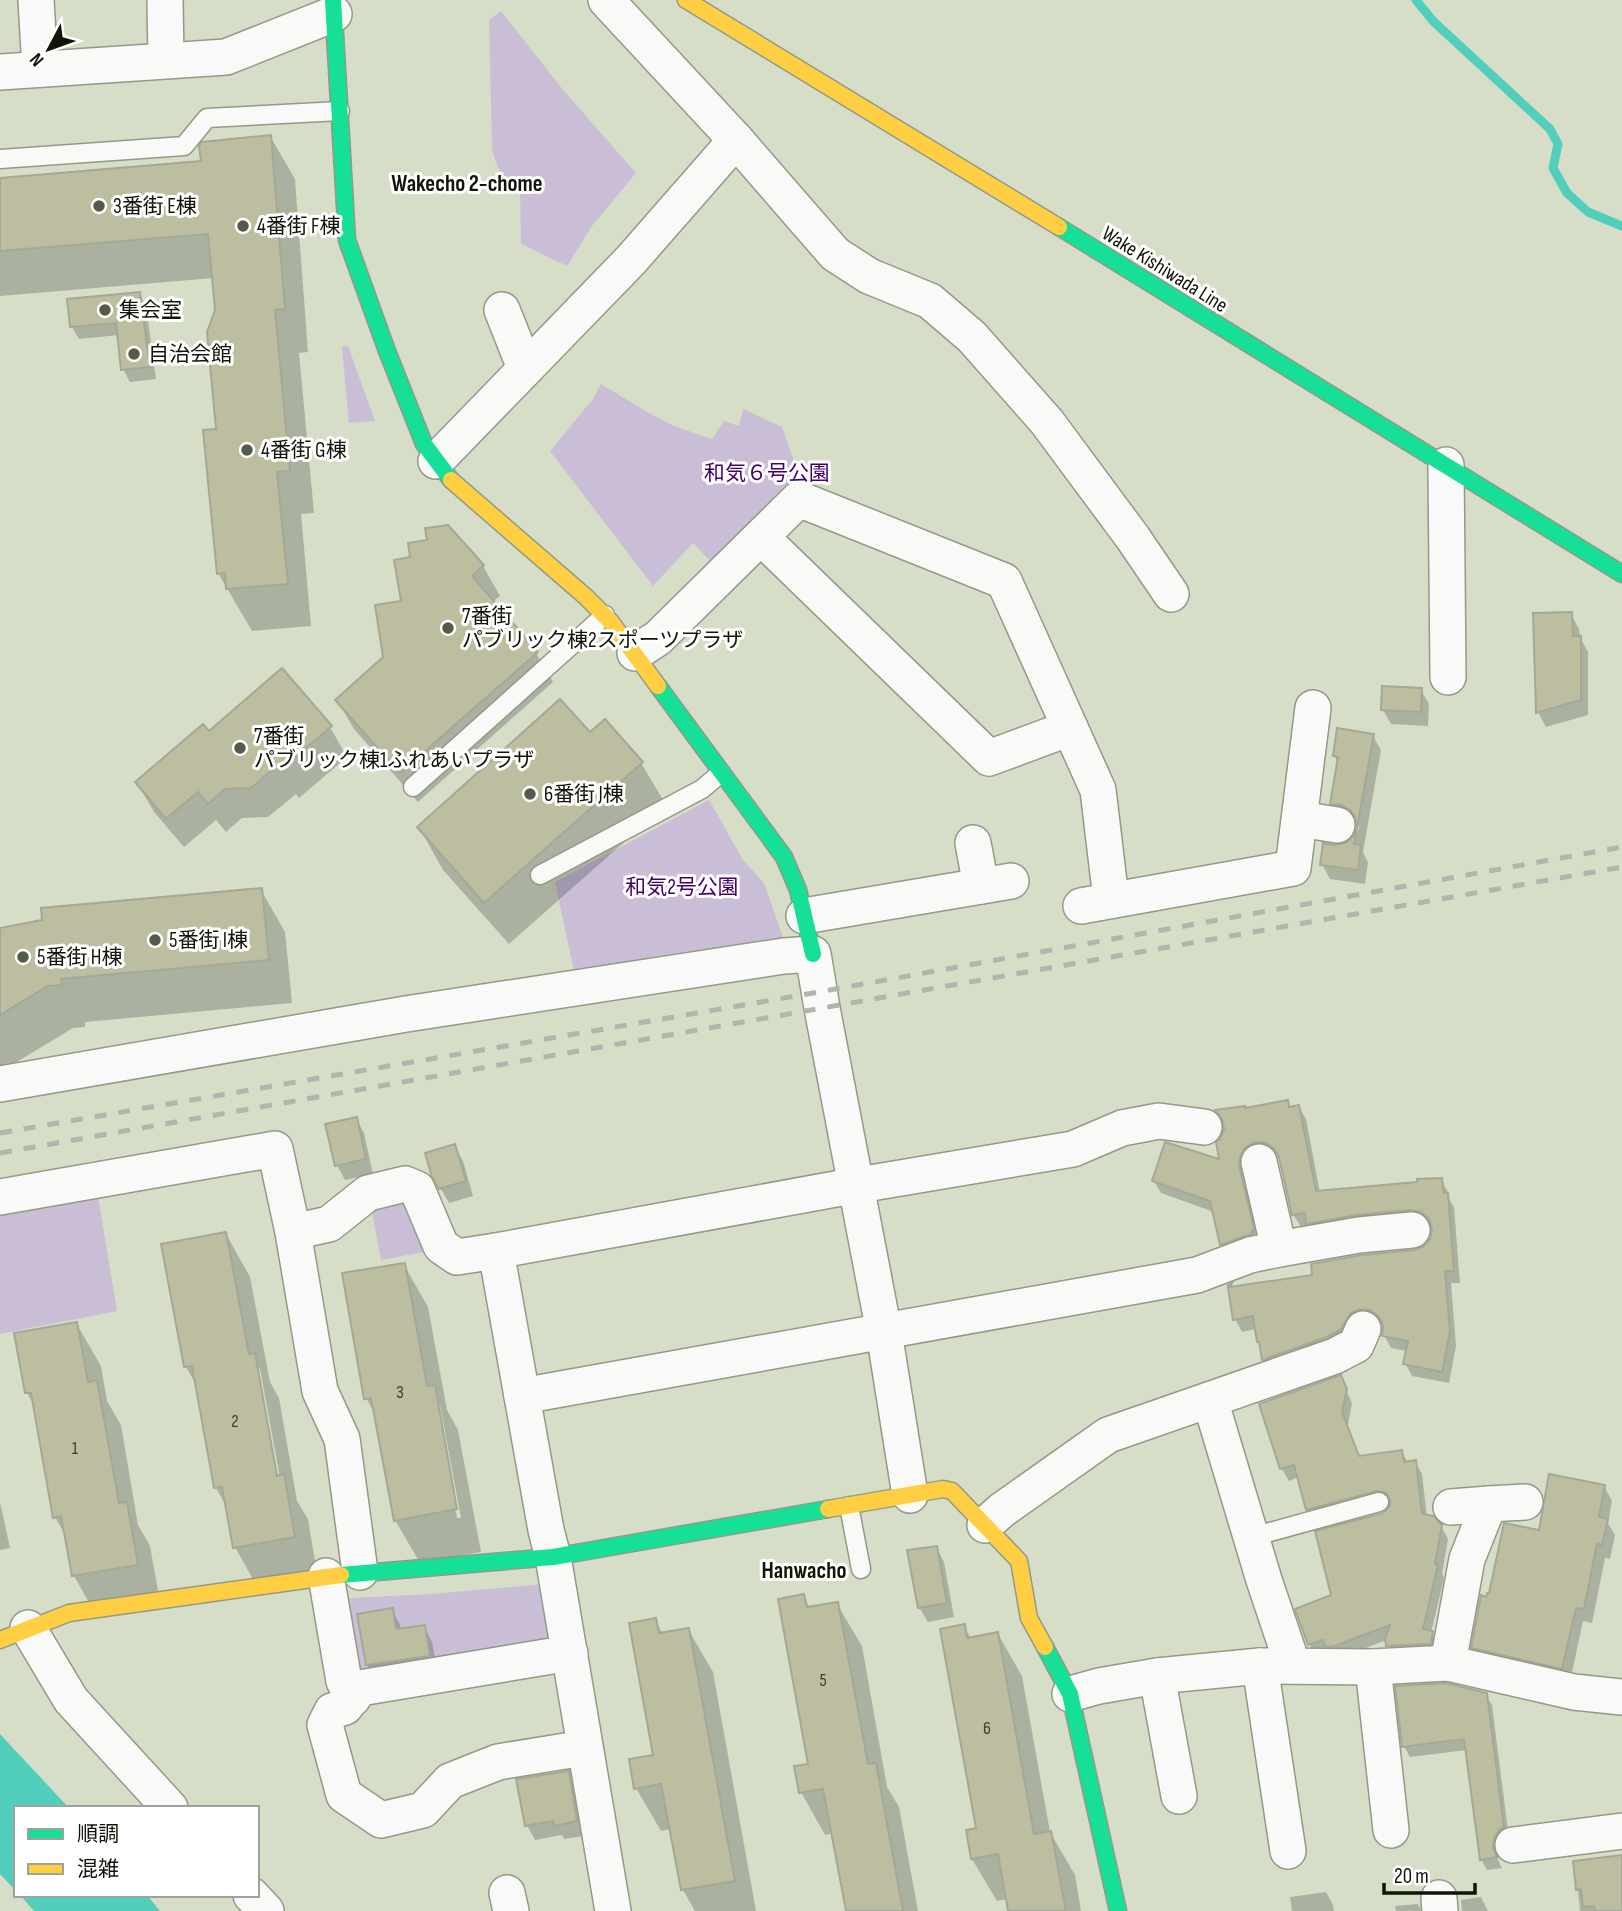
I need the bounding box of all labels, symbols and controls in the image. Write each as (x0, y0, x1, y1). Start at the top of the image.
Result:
north arrow (14, 14, 84, 84)
text: N (25, 48, 49, 71)
district label: Wakecho 2-chome (391, 170, 543, 198)
place label: 3番街 E棟 (113, 194, 197, 219)
marker: 3番街 E棟 (91, 198, 107, 214)
place label: 4番街 F棟 (257, 214, 340, 239)
marker: 4番街 F棟 (235, 218, 251, 234)
street label: Wake Kishiwada Line (1097, 221, 1232, 318)
place label: 集会室 (119, 298, 182, 323)
marker: 集会室 (97, 302, 113, 318)
place label: 自治会館 (148, 342, 232, 367)
marker: 自治会館 (126, 346, 142, 362)
place label: 4番街 G棟 (261, 438, 347, 463)
marker: 4番街 G棟 (239, 442, 255, 458)
park label: 和気６号公園 (704, 461, 830, 486)
place label: 7番街 パブリック棟2スポーツプラザ (462, 604, 743, 653)
marker: 7番街 パブリック棟2スポーツプラザ (440, 620, 456, 636)
place label: 7番街 パブリック棟1ふれあいプラザ (254, 724, 534, 773)
marker: 7番街 パブリック棟1ふれあいプラザ (232, 740, 248, 756)
place label: 6番街 J棟 (544, 782, 624, 807)
marker: 6番街 J棟 (522, 786, 538, 802)
park label: 和気2号公園 (625, 875, 739, 900)
place label: 5番街 I棟 (169, 928, 248, 953)
marker: 5番街 I棟 (147, 932, 163, 948)
place label: 5番街 H棟 (37, 945, 122, 970)
marker: 5番街 H棟 (15, 949, 31, 965)
house number: 3 (396, 1382, 404, 1403)
house number: 2 (231, 1411, 239, 1432)
house number: 1 (72, 1438, 79, 1459)
district label: Hanwacho (762, 1557, 846, 1585)
house number: 5 (819, 1670, 827, 1691)
house number: 6 (983, 1718, 991, 1739)
legend (14, 1806, 259, 1897)
text: 順調 (77, 1822, 119, 1847)
scale bar (1384, 1852, 1475, 1896)
text: 混雑 (77, 1857, 119, 1882)
text: 20 m (1394, 1864, 1429, 1889)

